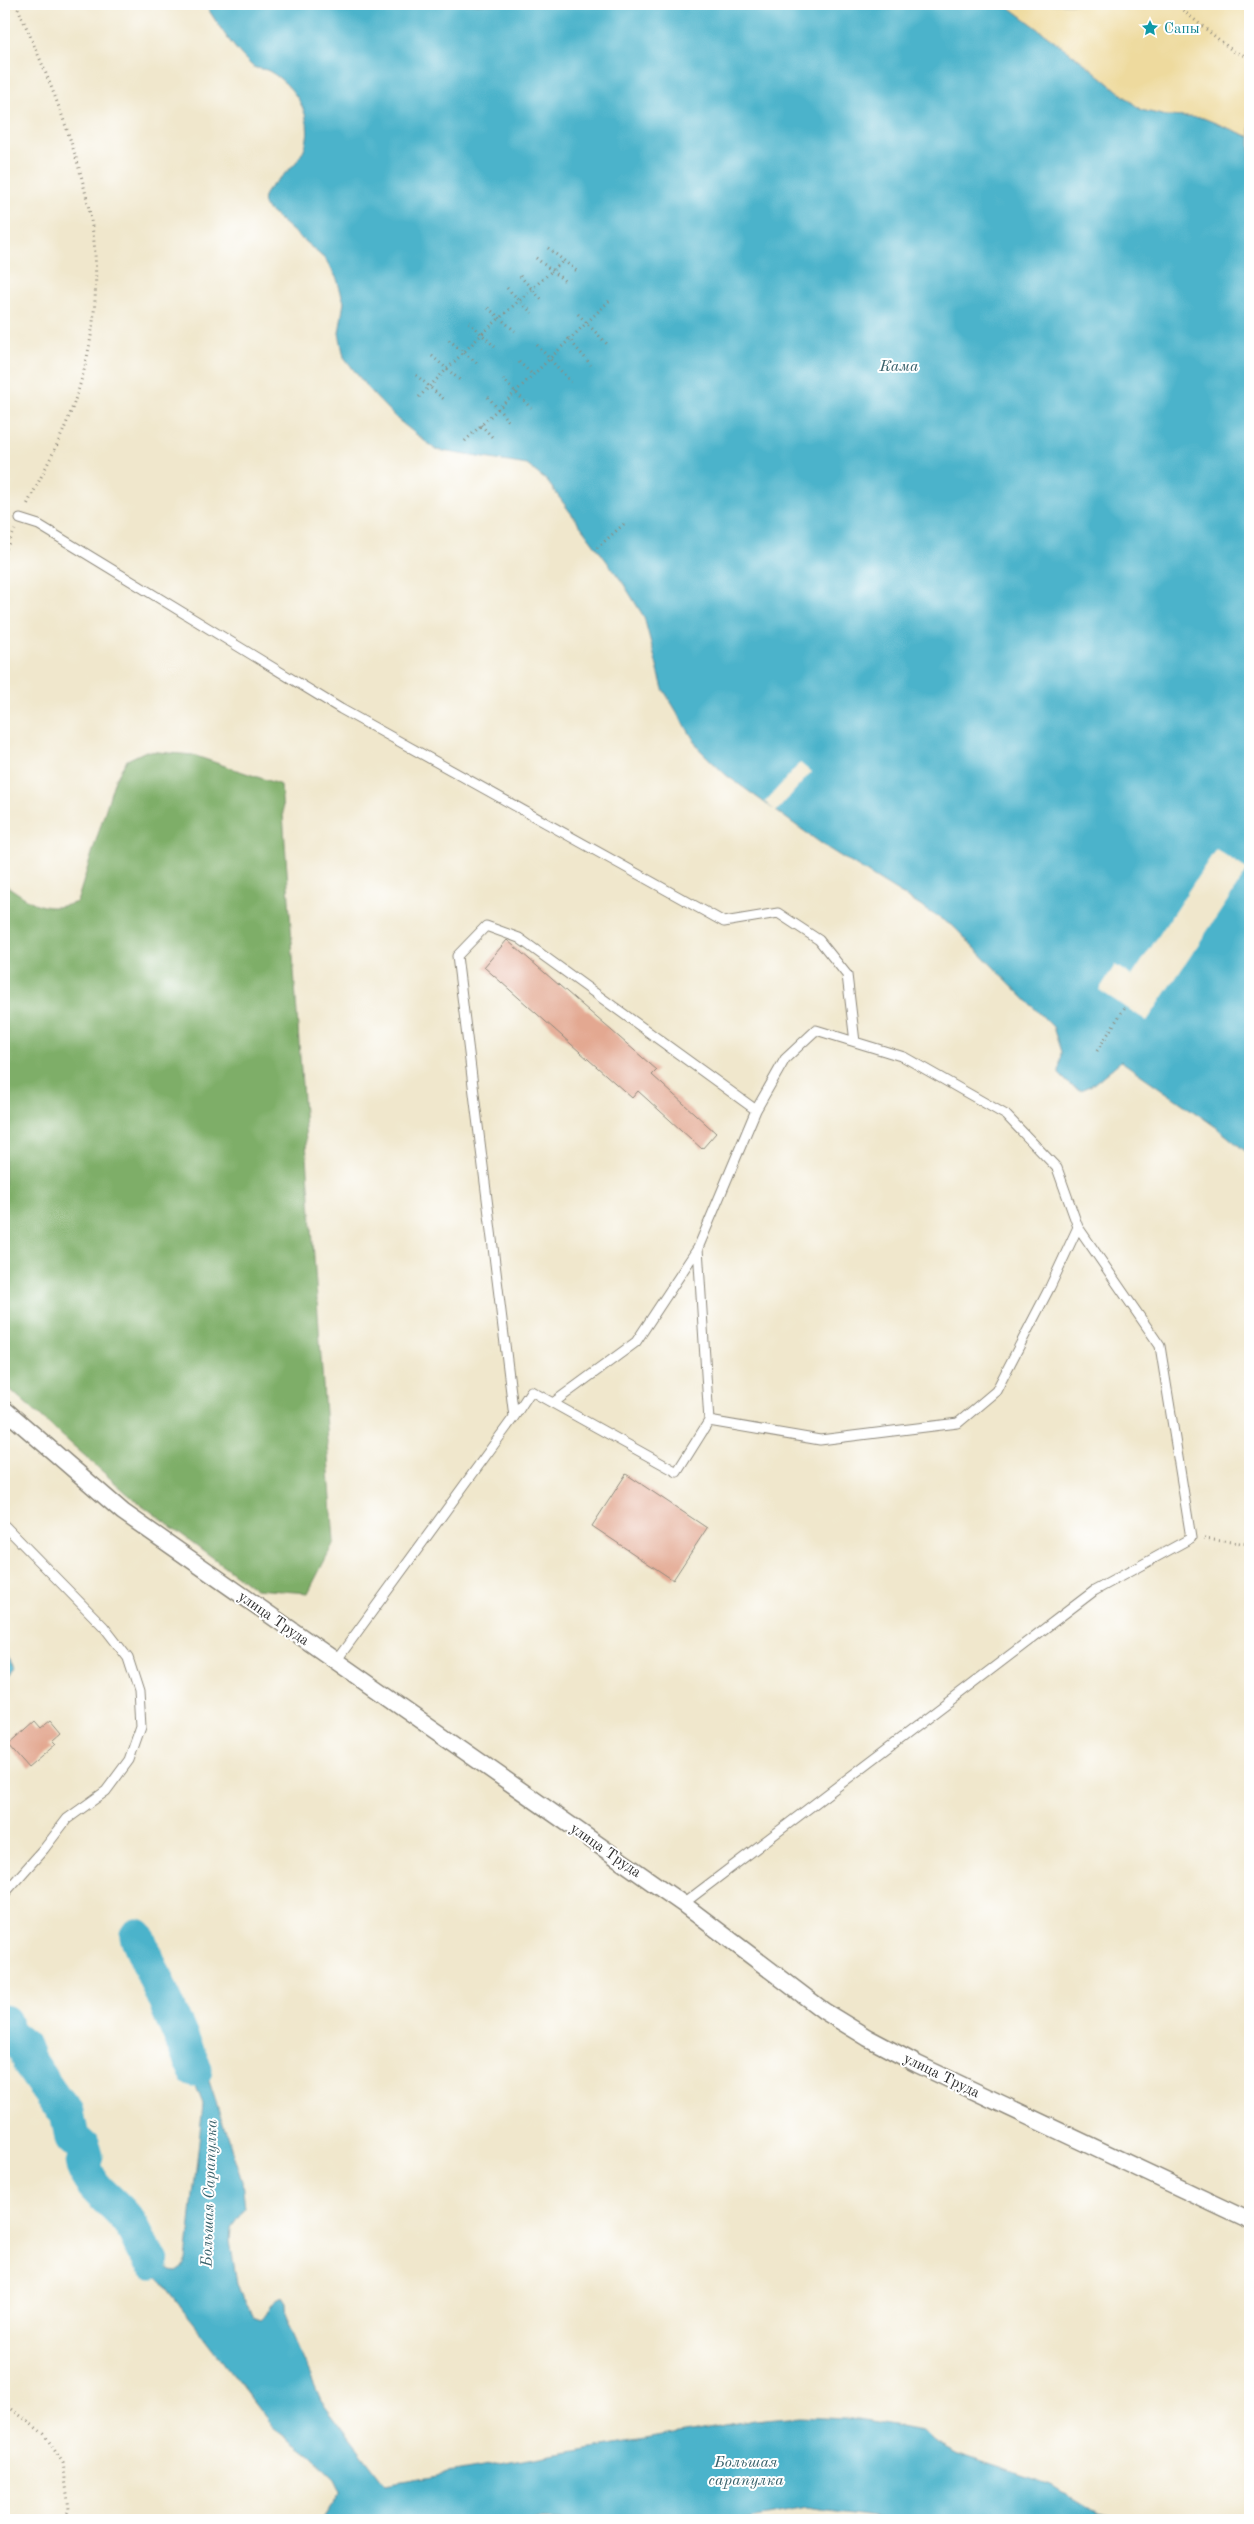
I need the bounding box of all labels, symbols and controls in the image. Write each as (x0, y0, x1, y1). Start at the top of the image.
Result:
place icon: Сапы (1140, 18, 1160, 38)
place label: Сапы (1164, 22, 1200, 37)
water label: Кама (878, 359, 919, 375)
street label: улица Труда (235, 1589, 312, 1649)
street label: улица Труда (567, 1821, 644, 1881)
street label: улица Труда (901, 2051, 982, 2101)
water label: Большая Сарапулка (199, 2119, 221, 2268)
water label: Большая сарапулка (708, 2455, 784, 2489)

